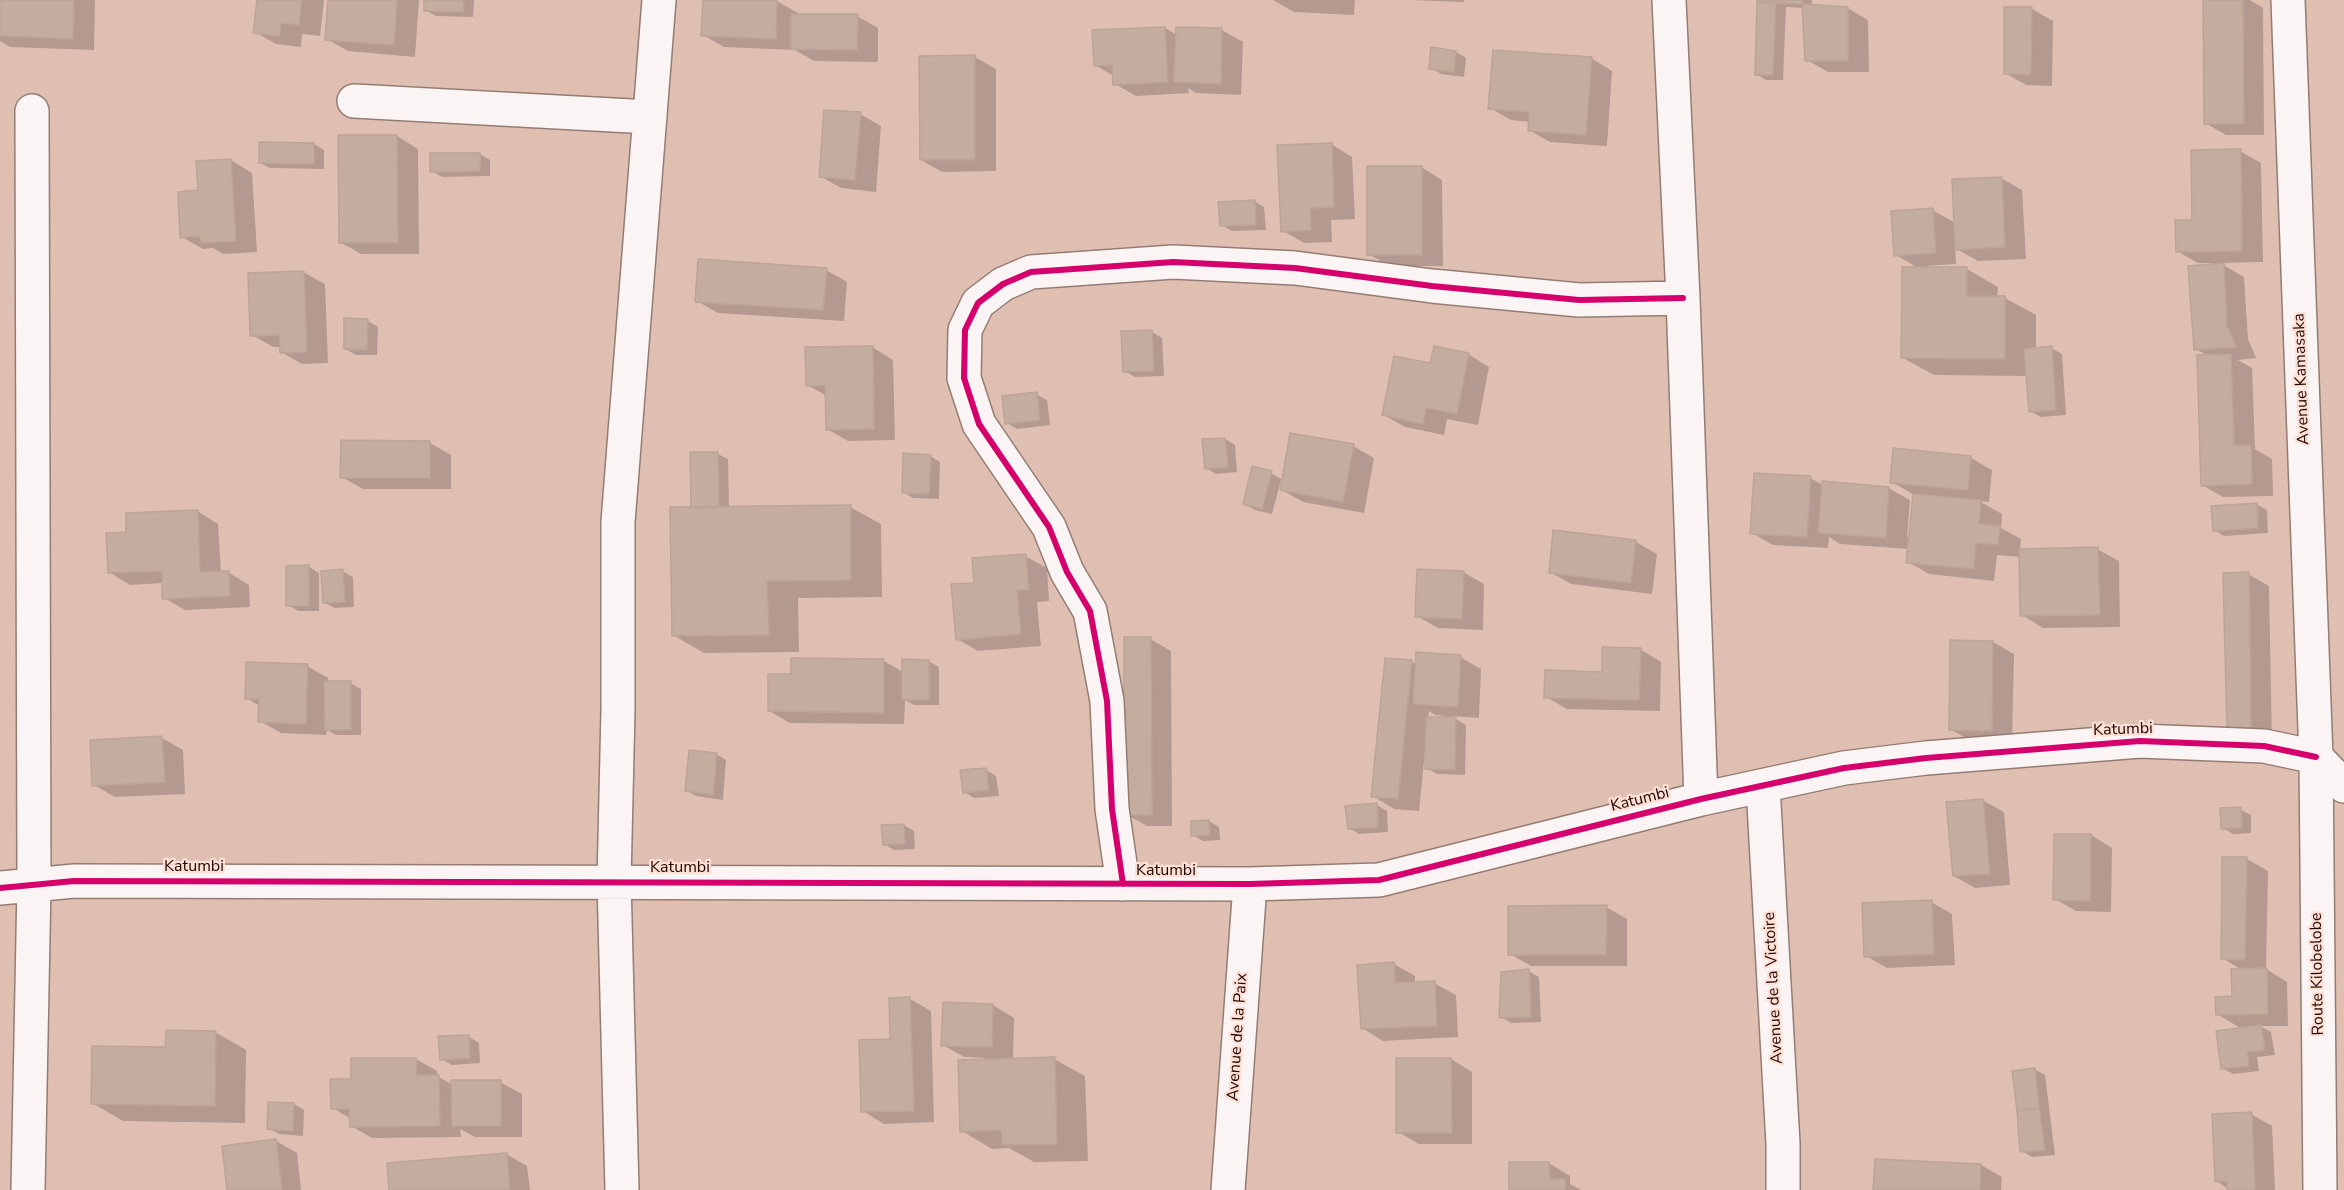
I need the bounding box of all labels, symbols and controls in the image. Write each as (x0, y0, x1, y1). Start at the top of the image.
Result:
street label: Avenue Kamasaka (2290, 313, 2314, 445)
street label: Katumbi (2093, 719, 2153, 741)
street label: Katumbi (1609, 783, 1671, 817)
street label: Katumbi (164, 857, 224, 877)
street label: Katumbi (650, 858, 710, 878)
street label: Katumbi (1136, 861, 1196, 881)
street label: Avenue de la Victoire (1760, 911, 1788, 1065)
street label: Route Kilobelobe (2307, 912, 2329, 1036)
street label: Avenue de la Paix (1224, 972, 1252, 1102)

